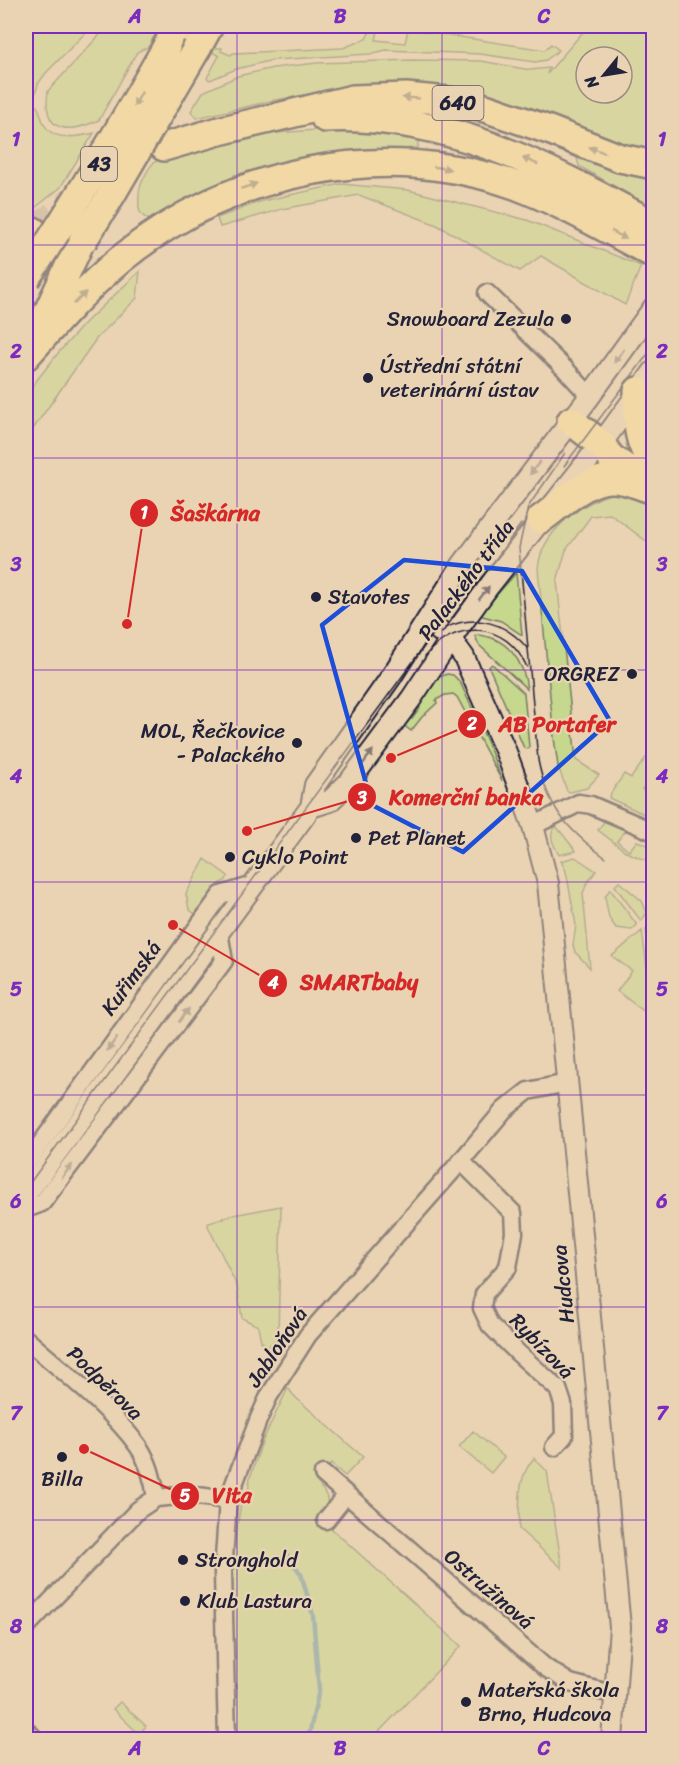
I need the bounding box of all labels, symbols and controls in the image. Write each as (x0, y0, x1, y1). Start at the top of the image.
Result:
text: A (127, 0, 142, 34)
text: B (334, 0, 347, 34)
text: C (537, 0, 551, 34)
north arrow (574, 45, 634, 105)
text: N (576, 69, 607, 95)
road number: 640 (432, 86, 484, 120)
one-way arrow (133, 91, 143, 108)
one-way arrow (401, 93, 420, 102)
text: 1 (12, 122, 21, 157)
text: 1 (658, 122, 667, 157)
one-way arrow (588, 145, 606, 155)
road number: 43 (81, 147, 117, 181)
one-way arrow (521, 156, 539, 166)
one-way arrow (432, 163, 451, 172)
one-way arrow (241, 181, 259, 191)
one-way arrow (611, 230, 628, 240)
one-way arrow (72, 291, 86, 305)
place label: Snowboard Zezula (387, 300, 554, 338)
marker: Snowboard Zezula (559, 312, 573, 326)
text: 2 (9, 334, 22, 369)
text: 2 (655, 334, 668, 369)
place label: Ústřední státní veterinární ústav (380, 347, 540, 409)
one-way arrow (613, 347, 625, 363)
marker: Ústřední státní veterinární ústav (361, 371, 375, 385)
one-way arrow (529, 459, 541, 475)
callout: Šaškárna (129, 493, 272, 533)
text: Šaškárna (169, 494, 261, 533)
text: 1 (140, 497, 148, 529)
street label: Palackého třída (407, 511, 525, 649)
text: 3 (10, 547, 22, 582)
text: 3 (656, 547, 668, 582)
place label: Stavotes (328, 578, 410, 616)
one-way arrow (478, 585, 490, 601)
marker: Stavotes (309, 590, 323, 604)
place label: ORGREZ (544, 655, 621, 693)
marker: ORGREZ (625, 667, 639, 681)
callout: AB Portafer (457, 704, 628, 744)
text: AB Portafer (498, 705, 617, 744)
text: 2 (466, 708, 478, 740)
place label: MOL, Řečkovice - Palackého (141, 712, 285, 774)
marker: MOL, Řečkovice - Palackého (290, 736, 304, 750)
one-way arrow (362, 750, 374, 766)
text: 4 (9, 759, 23, 794)
text: 4 (655, 759, 669, 794)
callout: Komerční banka (347, 777, 555, 817)
text: Komerční banka (388, 778, 544, 817)
text: 3 (356, 782, 367, 814)
place label: Pet Planet (368, 819, 466, 857)
marker: Pet Planet (349, 831, 363, 845)
place label: Cyklo Point (242, 838, 349, 876)
marker: Cyklo Point (223, 850, 237, 864)
street label: Kuřimská (90, 932, 172, 1024)
callout: SMARTbaby (258, 963, 430, 1003)
text: SMARTbaby (299, 963, 419, 1002)
text: 4 (266, 967, 279, 999)
text: 5 (10, 972, 22, 1007)
text: 5 (656, 972, 668, 1007)
one-way arrow (177, 1007, 189, 1022)
one-way arrow (107, 1037, 119, 1052)
one-way arrow (61, 1163, 73, 1179)
text: 6 (9, 1184, 22, 1219)
text: 6 (655, 1184, 668, 1219)
street label: Hudcova (540, 1242, 586, 1325)
street label: Jabloňová (235, 1298, 318, 1396)
street label: Rybízová (500, 1303, 584, 1389)
street label: Podpěrova (57, 1336, 153, 1430)
text: 7 (10, 1396, 23, 1431)
text: 7 (656, 1396, 669, 1431)
marker: Billa (55, 1450, 69, 1464)
place label: Billa (41, 1460, 83, 1498)
callout: Vita (170, 1476, 264, 1516)
text: Vita (212, 1476, 253, 1515)
text: 5 (180, 1480, 191, 1512)
street label: Ostružinová (435, 1539, 543, 1640)
place label: Stronghold (195, 1541, 299, 1579)
marker: Stronghold (176, 1553, 190, 1567)
place label: Klub Lastura (197, 1582, 313, 1620)
marker: Klub Lastura (178, 1594, 192, 1608)
text: 8 (9, 1609, 23, 1644)
text: 8 (655, 1609, 669, 1644)
place label: Mateřská škola Brno, Hudcova (478, 1671, 620, 1733)
marker: Mateřská škola Brno, Hudcova (459, 1695, 473, 1709)
text: A (127, 1731, 142, 1765)
text: B (334, 1731, 347, 1765)
text: C (537, 1731, 551, 1765)

